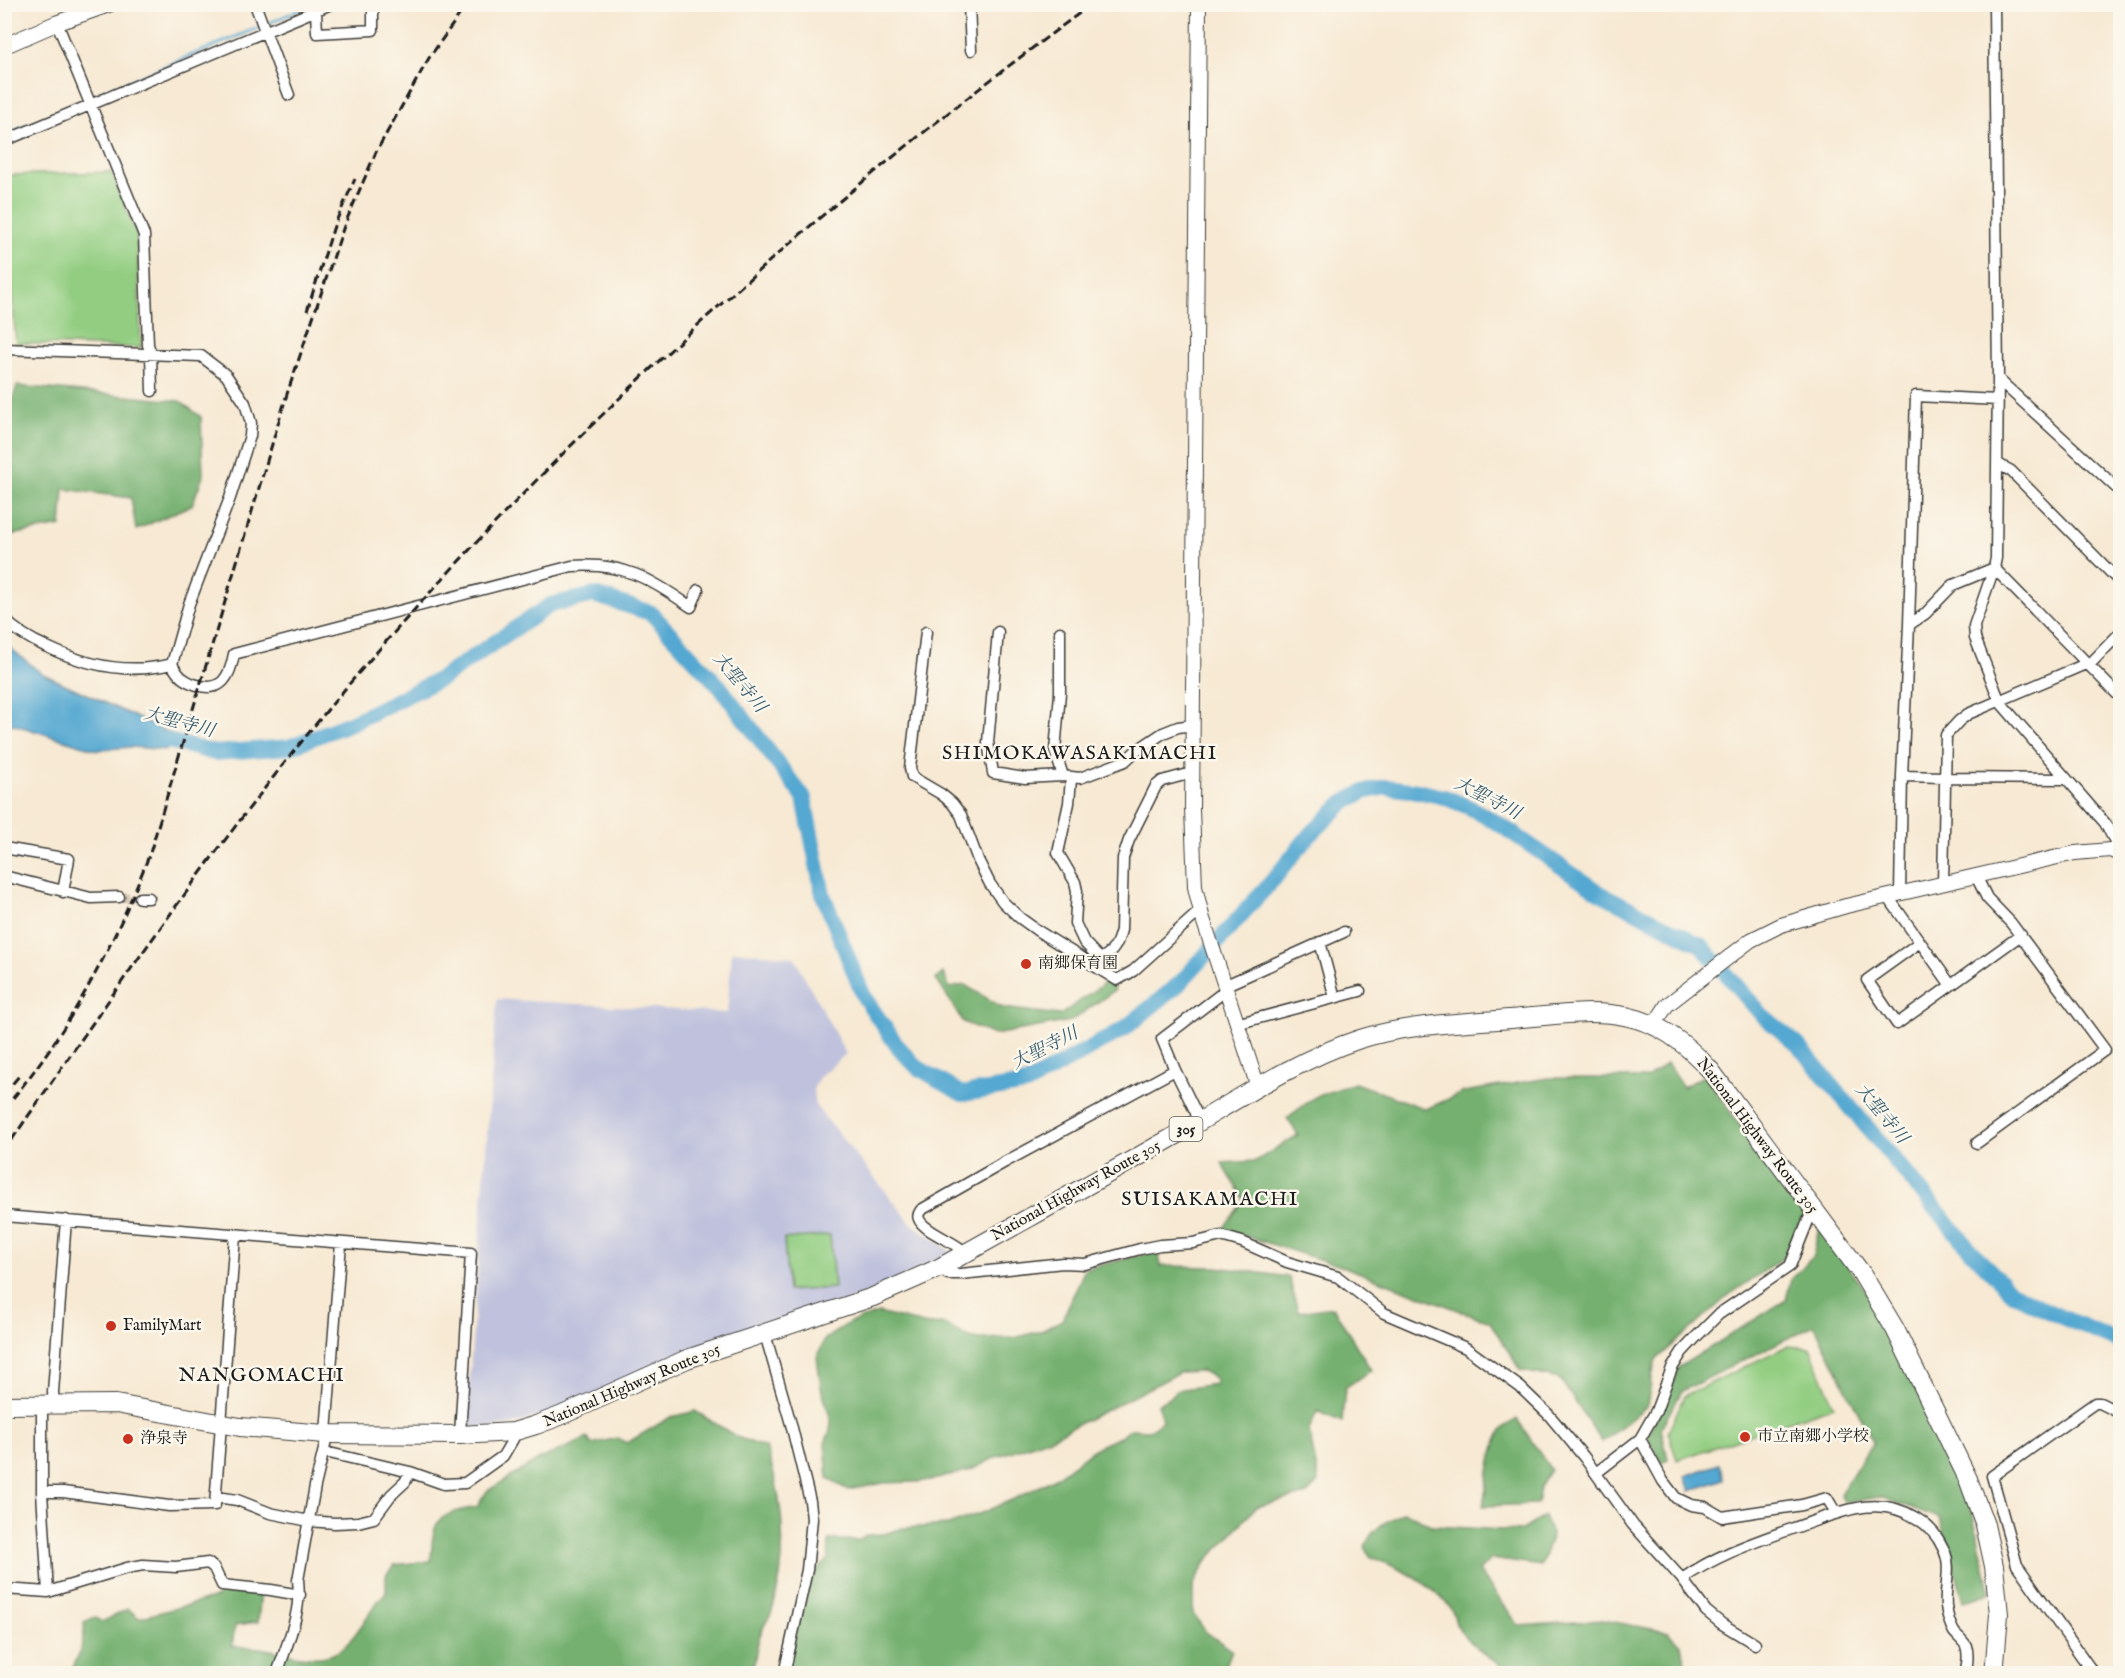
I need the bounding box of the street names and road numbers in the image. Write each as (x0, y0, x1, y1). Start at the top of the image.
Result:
street label: National Highway Route 305 (1692, 1054, 1822, 1218)
road number: 305 (1170, 1117, 1202, 1141)
street label: National Highway Route 305 (988, 1136, 1164, 1246)
street label: National Highway Route 305 (540, 1340, 724, 1432)

